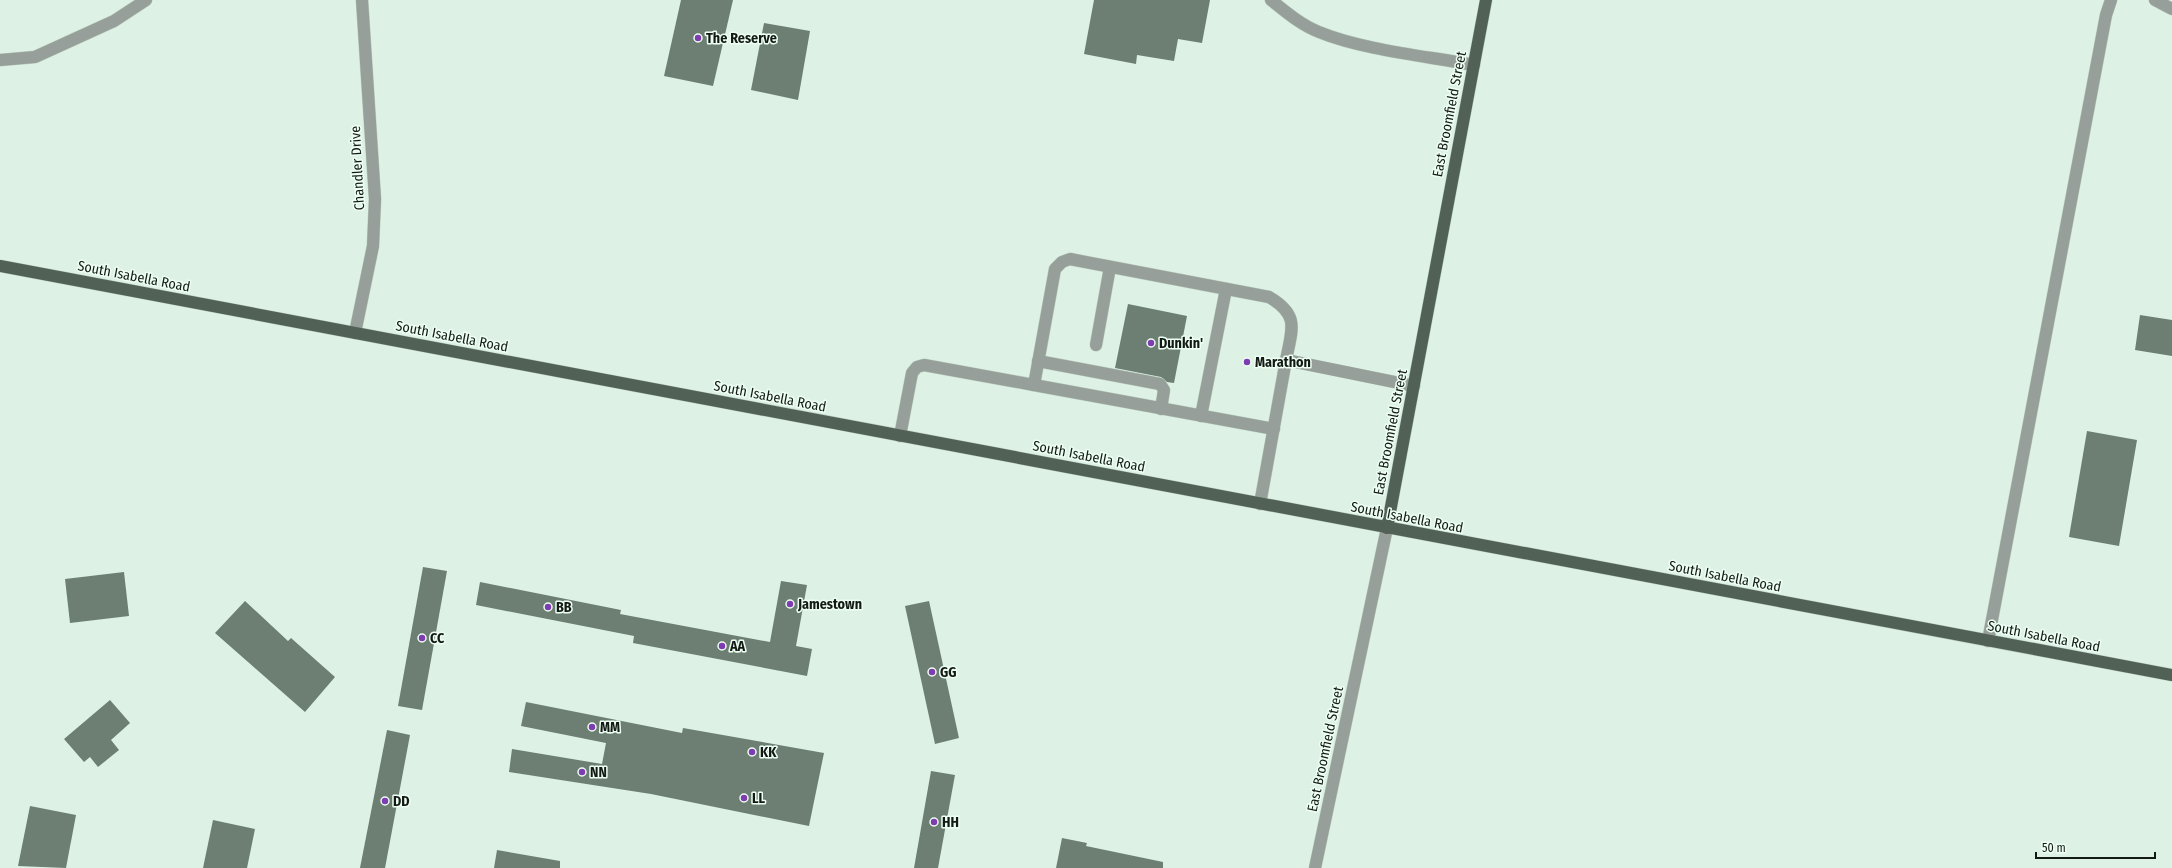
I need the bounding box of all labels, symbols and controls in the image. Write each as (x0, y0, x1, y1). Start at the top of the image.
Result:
place label: The Reserve (706, 30, 777, 47)
marker: The Reserve (693, 33, 703, 43)
street label: East Broomfield Street (1429, 49, 1470, 178)
street label: Chandler Drive (347, 125, 368, 211)
street label: South Isabella Road (76, 257, 192, 296)
street label: South Isabella Road (394, 317, 510, 356)
place label: Dunkin' (1159, 335, 1203, 352)
marker: Dunkin' (1146, 338, 1156, 348)
place label: Marathon (1255, 354, 1311, 371)
marker: Marathon (1242, 357, 1252, 367)
street label: East Broomfield Street (1370, 367, 1411, 496)
street label: South Isabella Road (712, 377, 828, 416)
street label: South Isabella Road (1031, 437, 1147, 476)
street label: South Isabella Road (1349, 498, 1465, 537)
street label: South Isabella Road (1667, 557, 1783, 596)
place label: Jamestown (797, 596, 862, 613)
place label: BB (556, 599, 572, 616)
marker: Jamestown (785, 599, 795, 609)
marker: BB (543, 602, 553, 612)
street label: South Isabella Road (1986, 617, 2102, 656)
place label: CC (430, 630, 445, 647)
marker: CC (417, 633, 427, 643)
place label: AA (729, 638, 746, 655)
marker: AA (717, 641, 727, 651)
place label: GG (940, 664, 957, 681)
marker: GG (927, 667, 937, 677)
street label: East Broomfield Street (1304, 684, 1347, 813)
place label: MM (600, 719, 620, 736)
marker: MM (587, 722, 597, 732)
place label: KK (760, 744, 777, 761)
marker: KK (747, 747, 757, 757)
place label: NN (590, 764, 607, 781)
marker: NN (577, 767, 587, 777)
place label: LL (752, 790, 766, 807)
place label: DD (393, 793, 410, 810)
marker: LL (739, 793, 749, 803)
marker: DD (380, 796, 390, 806)
place label: HH (942, 814, 959, 831)
marker: HH (929, 817, 939, 827)
scale bar (2036, 834, 2155, 860)
text: 50 m (2042, 841, 2066, 855)

